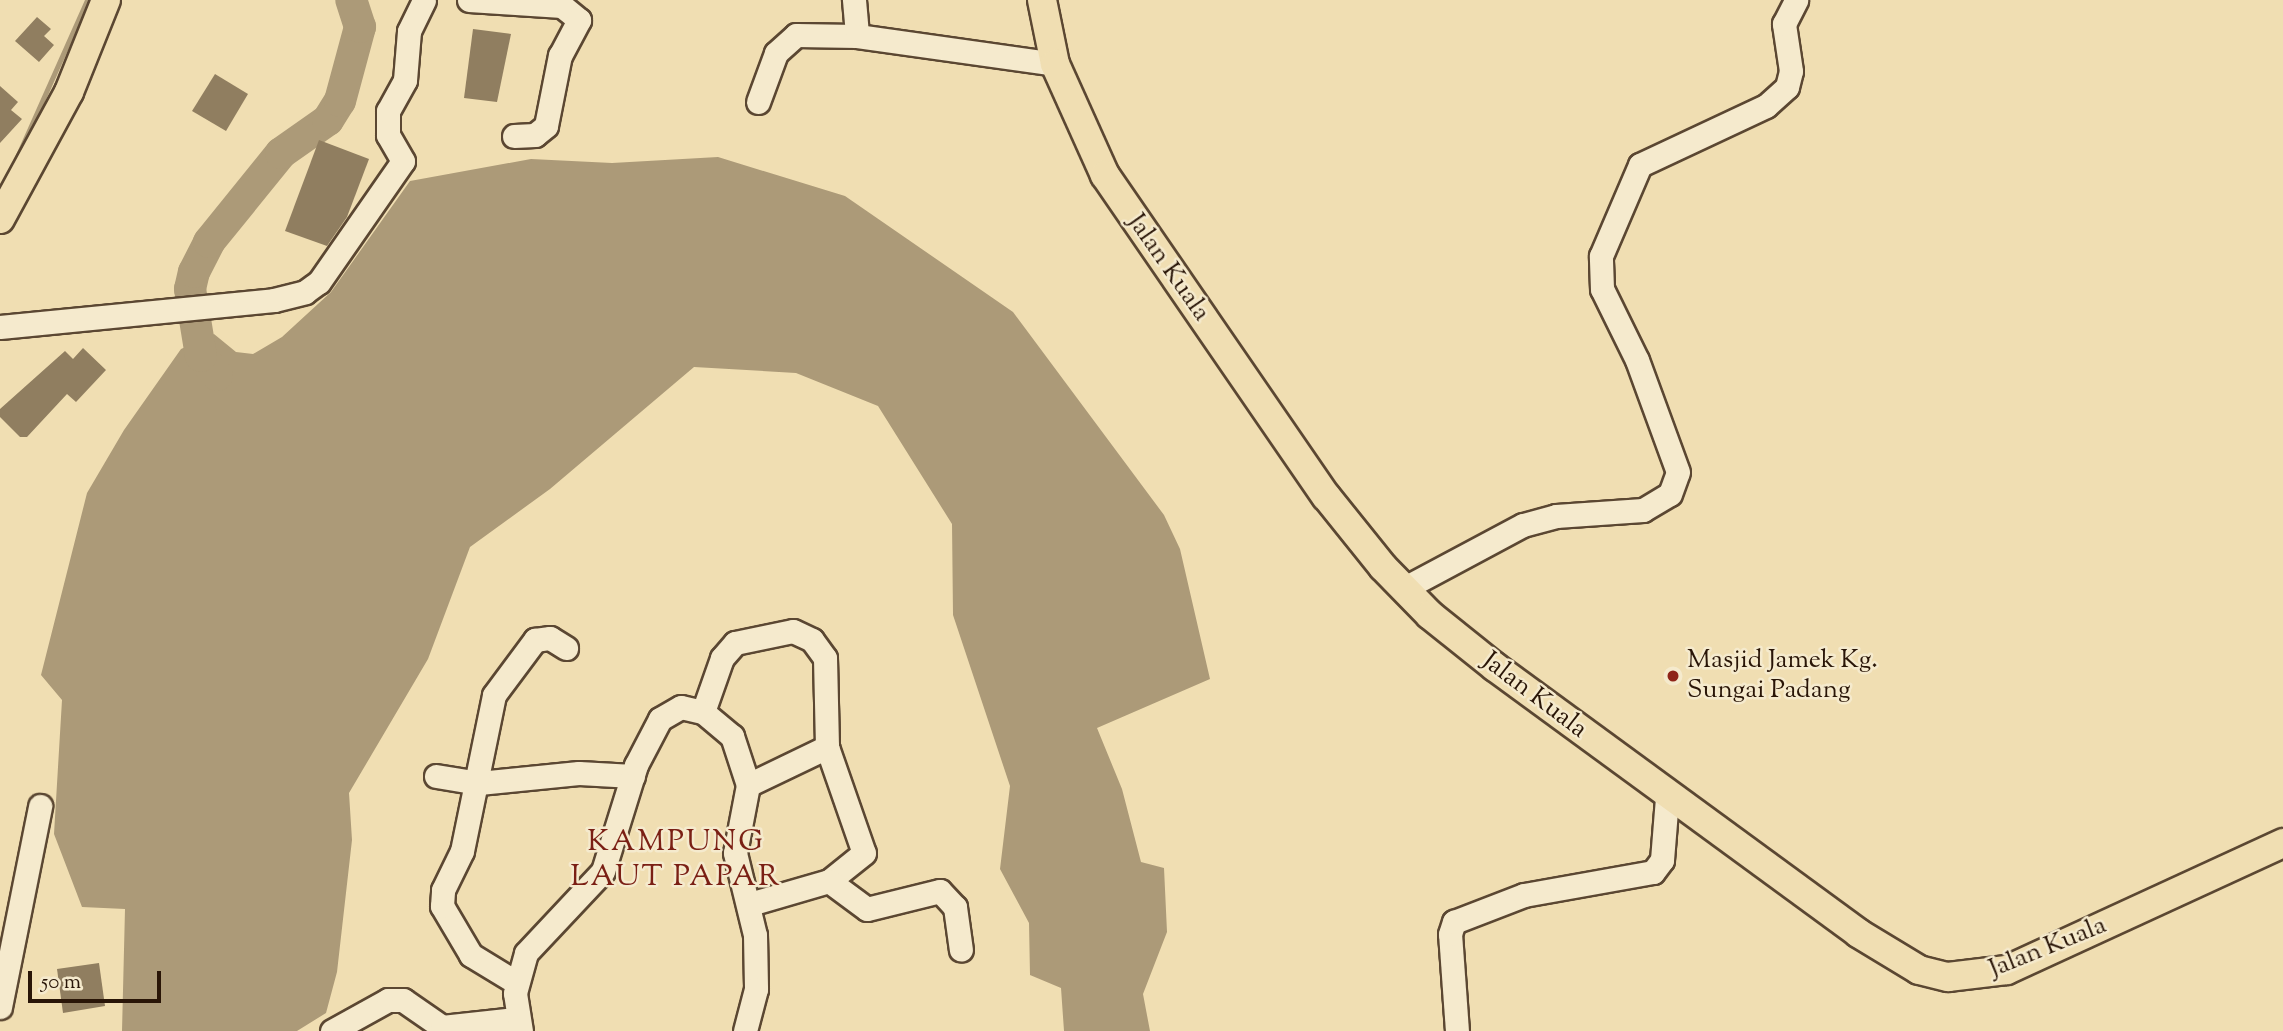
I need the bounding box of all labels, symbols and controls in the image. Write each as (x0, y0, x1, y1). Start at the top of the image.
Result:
street label: Jalan Kuala (1120, 208, 1216, 328)
place label: Masjid Jamek Kg. Sungai Padang (1687, 645, 1878, 706)
street label: Jalan Kuala (1475, 646, 1593, 746)
marker: Masjid Jamek Kg. Sungai Padang (1665, 668, 1681, 684)
district label: KAMPUNG LAUT PAPAR (572, 825, 780, 896)
street label: Jalan Kuala (1985, 910, 2111, 986)
scale bar (32, 958, 164, 1002)
text: 50 m (41, 968, 81, 998)

